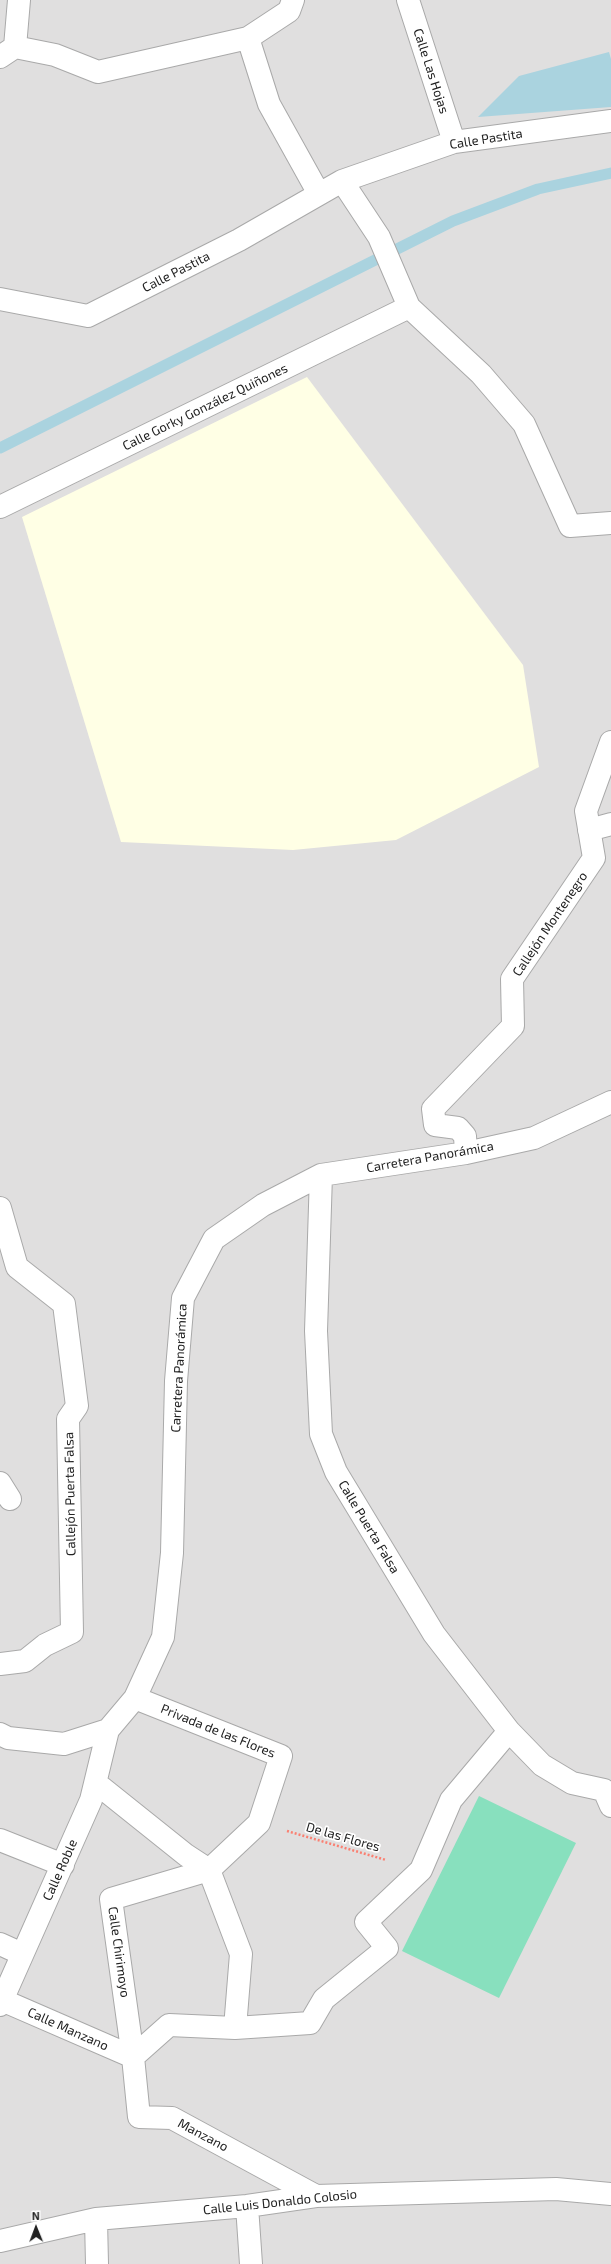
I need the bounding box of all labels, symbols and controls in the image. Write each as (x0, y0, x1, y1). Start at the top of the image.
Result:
street label: Calle Las Hojas (410, 26, 452, 116)
street label: Calle Pastita (448, 126, 524, 152)
street label: Calle Pastita (140, 248, 212, 296)
street label: Calle Gorky González Quiñones (120, 360, 290, 454)
street label: Callejón Montenegro (509, 869, 591, 979)
street label: Carretera Panorámica (365, 1138, 495, 1176)
street label: Carretera Panorámica (168, 1303, 190, 1433)
street label: Callejón Puerta Falsa (61, 1432, 79, 1556)
street label: Calle Puerta Falsa (335, 1478, 403, 1576)
street label: Privada de las Flores (158, 1701, 278, 1761)
street label: De las Flores (304, 1819, 382, 1855)
street label: Calle Roble (40, 1837, 80, 1903)
street label: Calle Chirimoyo (105, 1906, 133, 1998)
street label: Calle Manzano (25, 2004, 111, 2054)
street label: Manzano (175, 2115, 231, 2155)
street label: Calle Luis Donaldo Colosio (202, 2186, 358, 2218)
north arrow (16, 2208, 56, 2248)
text: N (32, 2209, 40, 2222)

